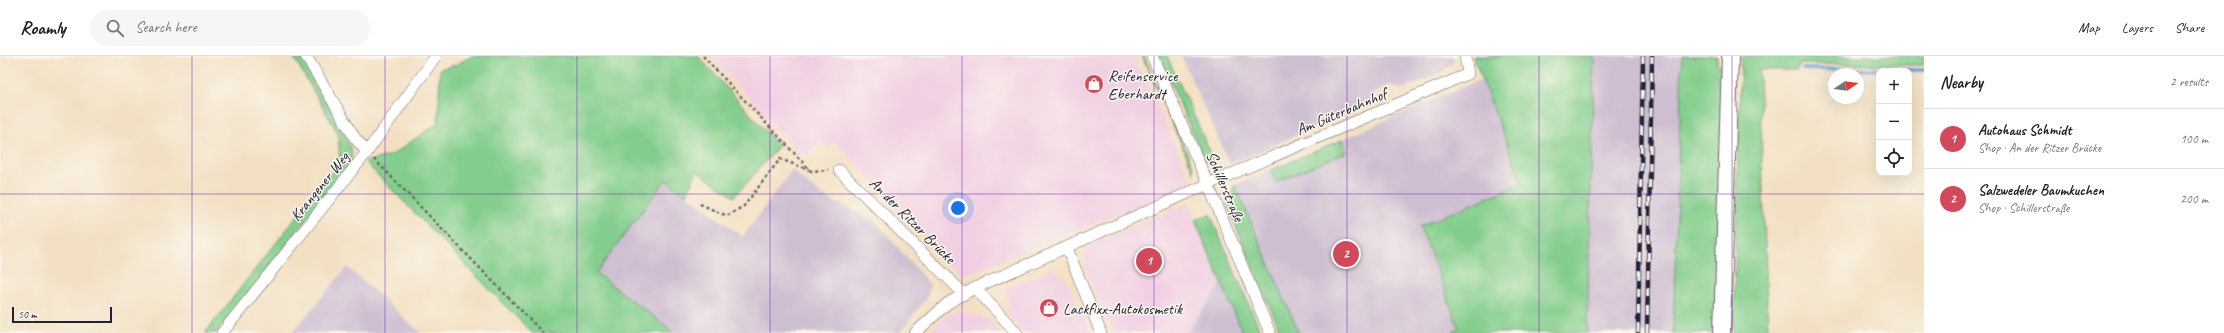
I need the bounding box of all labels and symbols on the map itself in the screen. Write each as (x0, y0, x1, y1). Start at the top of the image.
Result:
place label: Reifenservice Eberhardt (1108, 66, 1179, 104)
north arrow (1828, 68, 1864, 104)
shop icon: Reifenservice Eberhardt (1083, 73, 1105, 95)
street label: Am Güterbahnhof (1293, 83, 1393, 140)
street label: Krangener Weg (286, 147, 355, 225)
street label: Schillerstraße (1201, 148, 1250, 226)
street label: An der Ritzer Brücke (865, 173, 961, 269)
your location (948, 198, 968, 218)
pin: 2 (1333, 239, 1359, 269)
pin: 1 (1136, 246, 1162, 276)
shop icon: Lackfixx-Autokosmetik (1038, 297, 1060, 319)
place label: Lackfixx-Autokosmetik (1063, 299, 1183, 319)
scale bar (12, 305, 112, 324)

